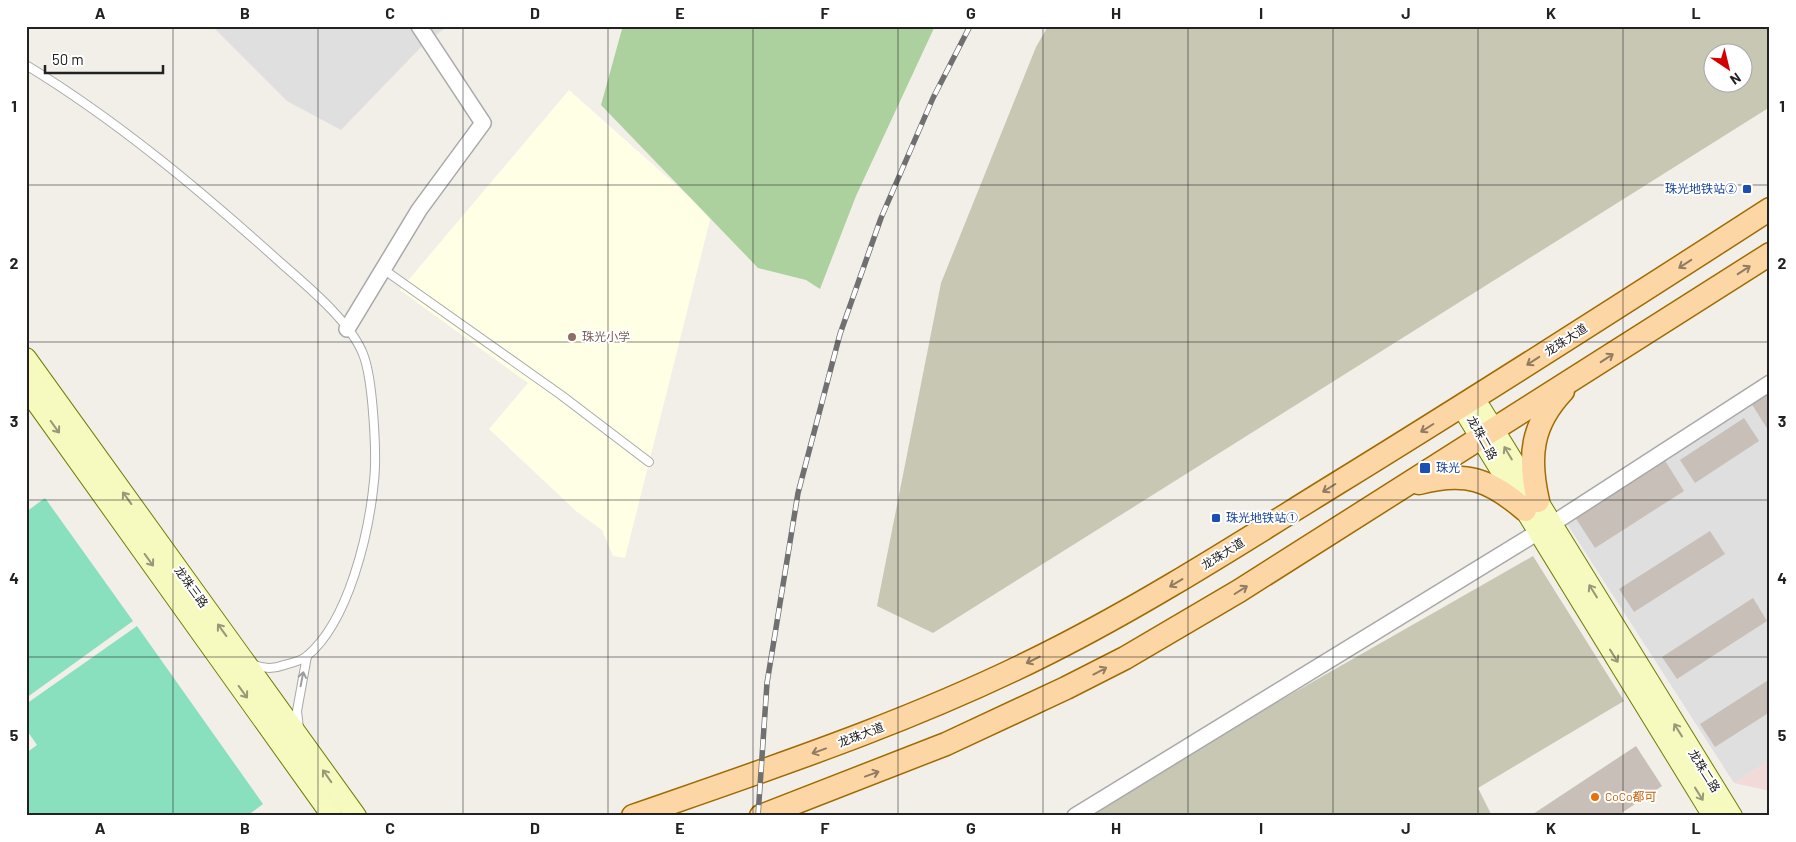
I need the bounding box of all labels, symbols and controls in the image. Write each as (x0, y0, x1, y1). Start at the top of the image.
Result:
text: A (95, 3, 106, 22)
text: B (240, 3, 250, 22)
text: C (385, 3, 395, 22)
text: D (530, 3, 540, 22)
text: E (675, 3, 685, 22)
text: F (821, 3, 830, 22)
text: G (966, 3, 976, 22)
text: H (1111, 3, 1121, 22)
text: I (1259, 3, 1263, 22)
text: J (1401, 3, 1411, 22)
text: K (1546, 3, 1556, 22)
text: L (1691, 3, 1701, 22)
scale bar (45, 42, 162, 74)
north arrow (1704, 42, 1754, 92)
text: 50 m (52, 50, 84, 68)
text: N (1727, 69, 1744, 89)
text: 1 (11, 96, 17, 115)
text: 1 (1779, 96, 1785, 115)
place label: 珠光地铁站② (1665, 181, 1737, 195)
marker: 珠光地铁站② (1741, 183, 1753, 195)
text: 2 (10, 253, 19, 272)
text: 2 (1778, 253, 1787, 272)
one-way arrow (1678, 259, 1692, 269)
one-way arrow (1737, 265, 1751, 275)
street label: 龙珠大道 (1542, 320, 1589, 358)
place label: 珠光小学 (582, 329, 630, 343)
marker: 珠光小学 (566, 331, 578, 343)
one-way arrow (1600, 352, 1614, 362)
one-way arrow (1527, 357, 1541, 367)
text: 3 (10, 411, 18, 430)
text: 3 (1778, 411, 1786, 430)
street label: 龙珠二路 (1465, 413, 1501, 462)
one-way arrow (49, 420, 60, 433)
one-way arrow (1420, 423, 1434, 433)
one-way arrow (1503, 446, 1513, 460)
place label: 珠光 (1436, 460, 1460, 474)
marker: 珠光 (1418, 461, 1432, 475)
one-way arrow (1323, 484, 1337, 494)
one-way arrow (122, 491, 132, 505)
place label: 珠光地铁站① (1226, 510, 1298, 524)
marker: 珠光地铁站① (1210, 512, 1222, 524)
street label: 龙珠大道 (1198, 534, 1247, 572)
one-way arrow (144, 552, 154, 566)
street label: 龙珠三路 (172, 563, 212, 610)
text: 4 (9, 568, 19, 587)
text: 4 (1777, 568, 1787, 587)
one-way arrow (1170, 578, 1184, 588)
one-way arrow (1233, 585, 1247, 595)
one-way arrow (1588, 585, 1598, 599)
one-way arrow (217, 623, 227, 637)
one-way arrow (1610, 648, 1620, 662)
one-way arrow (1026, 656, 1041, 665)
one-way arrow (1092, 666, 1107, 675)
one-way arrow (298, 672, 307, 688)
one-way arrow (238, 685, 248, 699)
street label: 龙珠大道 (836, 719, 886, 749)
one-way arrow (1673, 723, 1683, 737)
text: 5 (10, 725, 19, 744)
text: 5 (1778, 725, 1787, 744)
street label: 龙珠二路 (1686, 746, 1724, 795)
one-way arrow (812, 747, 828, 756)
one-way arrow (322, 769, 332, 783)
one-way arrow (864, 769, 879, 778)
one-way arrow (1695, 787, 1705, 801)
place label: CoCo都可 (1605, 789, 1657, 803)
marker: CoCo都可 (1589, 791, 1601, 803)
text: A (95, 818, 106, 837)
text: B (240, 818, 250, 837)
text: C (385, 818, 395, 837)
text: D (530, 818, 540, 837)
text: E (675, 818, 685, 837)
text: F (821, 818, 830, 837)
text: G (966, 818, 976, 837)
text: H (1111, 818, 1121, 837)
text: I (1259, 818, 1263, 837)
text: J (1401, 818, 1411, 837)
text: K (1546, 818, 1556, 837)
text: L (1691, 818, 1701, 837)

